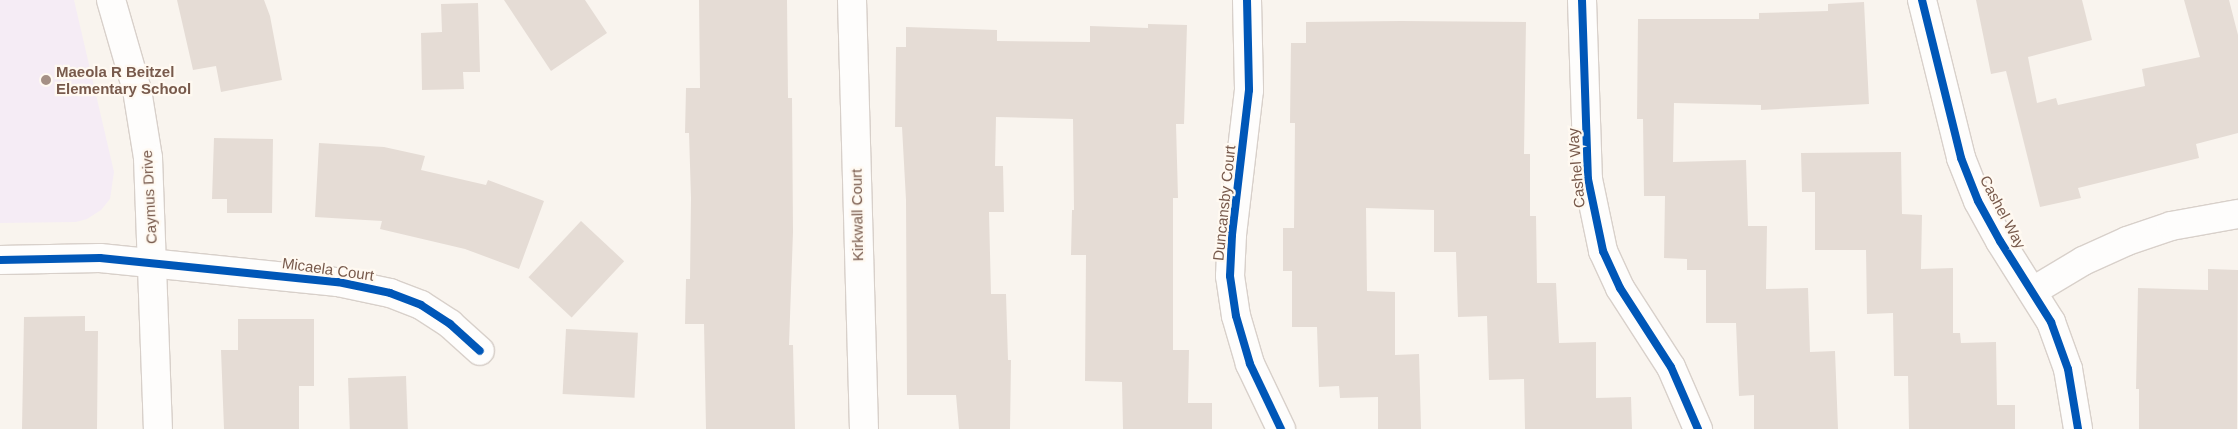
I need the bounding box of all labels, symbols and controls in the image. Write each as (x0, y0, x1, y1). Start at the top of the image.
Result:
place label: Maeola R Beitzel Elementary School (56, 62, 191, 97)
marker: Maeola R Beitzel Elementary School (40, 74, 52, 86)
street label: Cashel Way (1564, 127, 1588, 209)
street label: Duncansby Court (1209, 144, 1239, 262)
street label: Caymus Drive (138, 150, 160, 244)
street label: Kirkwall Court (847, 169, 867, 261)
street label: Cashel Way (1976, 172, 2030, 252)
street label: Micaela Court (281, 254, 375, 284)

